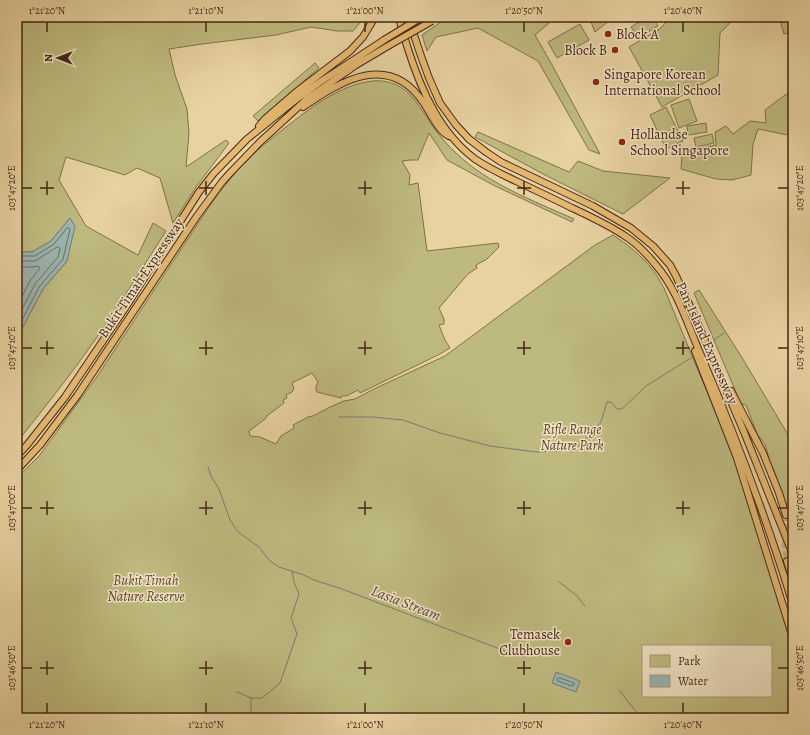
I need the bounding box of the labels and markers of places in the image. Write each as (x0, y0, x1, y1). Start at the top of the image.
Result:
place label: Block A (616, 25, 659, 44)
marker: Block A (603, 29, 613, 39)
place label: Block B (564, 41, 607, 60)
marker: Block B (610, 45, 620, 55)
place label: Singapore Korean International School (604, 65, 721, 100)
marker: Singapore Korean International School (591, 77, 601, 87)
place label: Hollandse School Singapore (630, 125, 729, 160)
marker: Hollandse School Singapore (617, 137, 627, 147)
place label: Temasek Clubhouse (499, 625, 560, 660)
marker: Temasek Clubhouse (563, 637, 573, 647)

